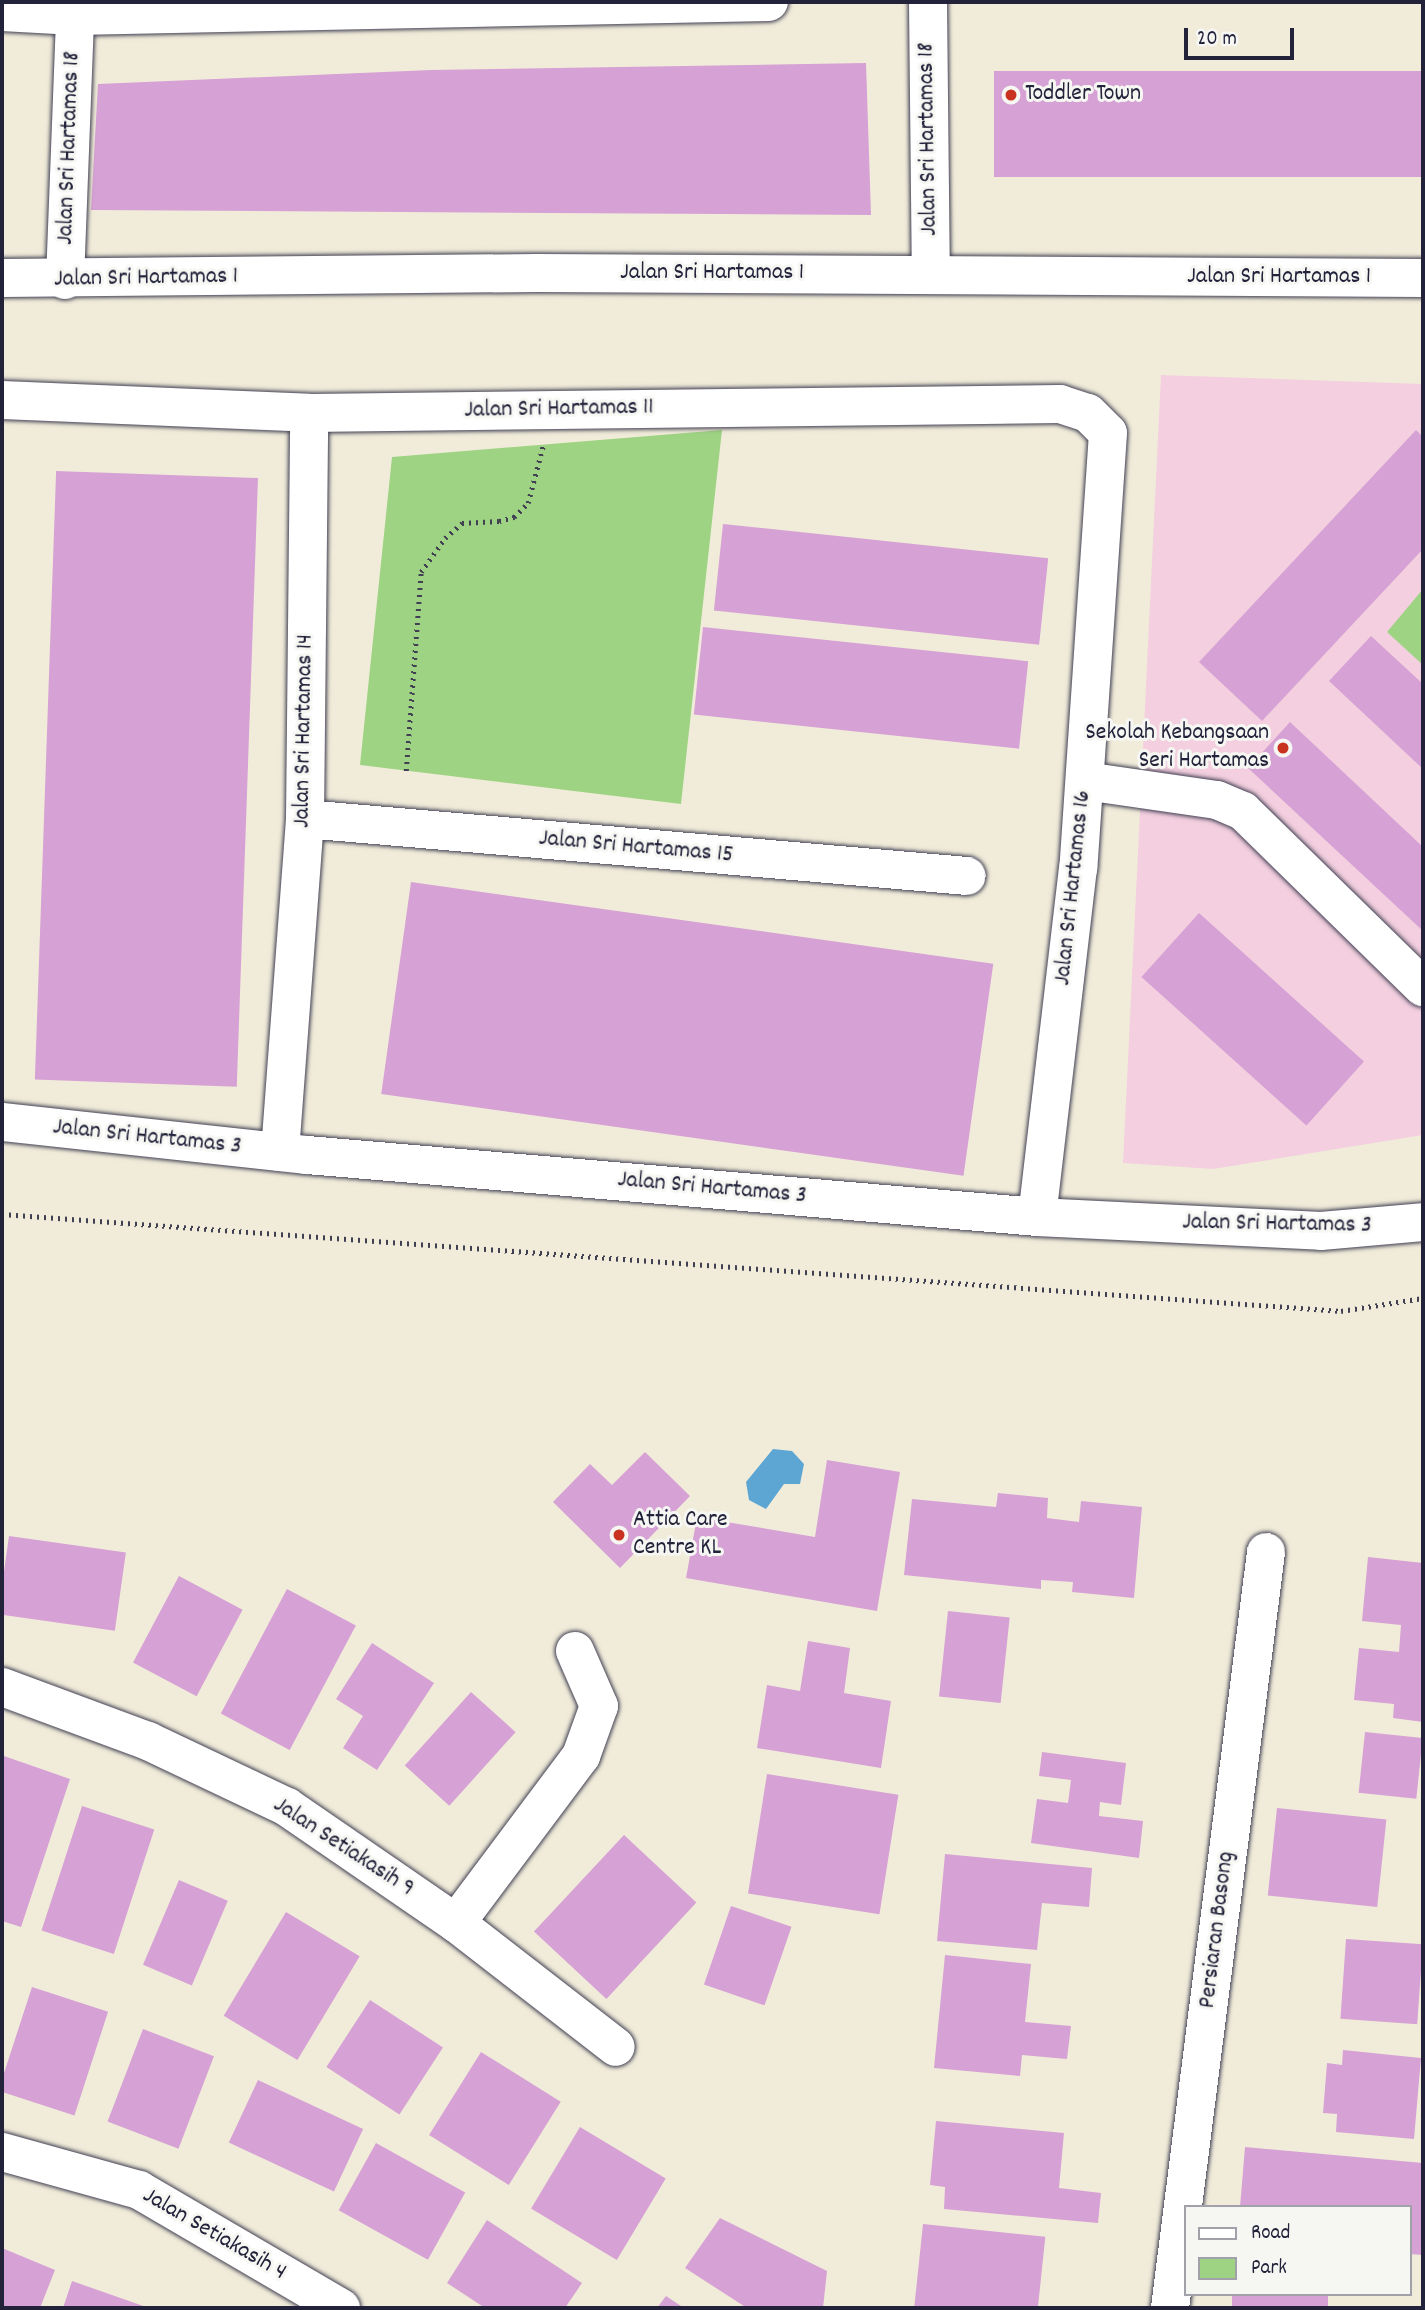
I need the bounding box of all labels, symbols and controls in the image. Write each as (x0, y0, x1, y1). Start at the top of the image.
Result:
scale bar (1187, 14, 1297, 58)
text: 20 m (1197, 25, 1237, 55)
street label: Jalan Sri Hartamas 18 (913, 42, 945, 236)
street label: Jalan Sri Hartamas 18 (52, 51, 88, 245)
place label: Toddler Town (1025, 81, 1141, 109)
marker: Toddler Town (1003, 87, 1019, 103)
street label: Jalan Sri Hartamas 1 (620, 260, 804, 288)
street label: Jalan Sri Hartamas 1 (54, 263, 238, 295)
street label: Jalan Sri Hartamas 1 (1187, 264, 1371, 292)
street label: Jalan Sri Hartamas 11 (464, 394, 654, 426)
street label: Jalan Sri Hartamas 14 (289, 634, 321, 828)
place label: Sekolah Kebangsaan Seri Hartamas (1085, 720, 1269, 776)
marker: Sekolah Kebangsaan Seri Hartamas (1275, 740, 1291, 756)
street label: Jalan Sri Hartamas 16 (1049, 789, 1099, 987)
street label: Jalan Sri Hartamas 15 (538, 825, 734, 871)
street label: Jalan Sri Hartamas 3 (51, 1114, 243, 1162)
street label: Jalan Sri Hartamas 3 (616, 1166, 808, 1212)
street label: Jalan Sri Hartamas 3 (1182, 1209, 1372, 1241)
place label: Attia Care Centre KL (633, 1507, 728, 1563)
marker: Attia Care Centre KL (611, 1527, 627, 1543)
street label: Jalan Setiakasih 9 (267, 1792, 419, 1904)
street label: Persiaran Basong (1194, 1850, 1242, 2010)
street label: Jalan Setiakasih 4 (137, 2182, 291, 2288)
legend (1184, 2205, 1411, 2296)
text: Road (1251, 2219, 1290, 2249)
text: Park (1251, 2254, 1287, 2284)

